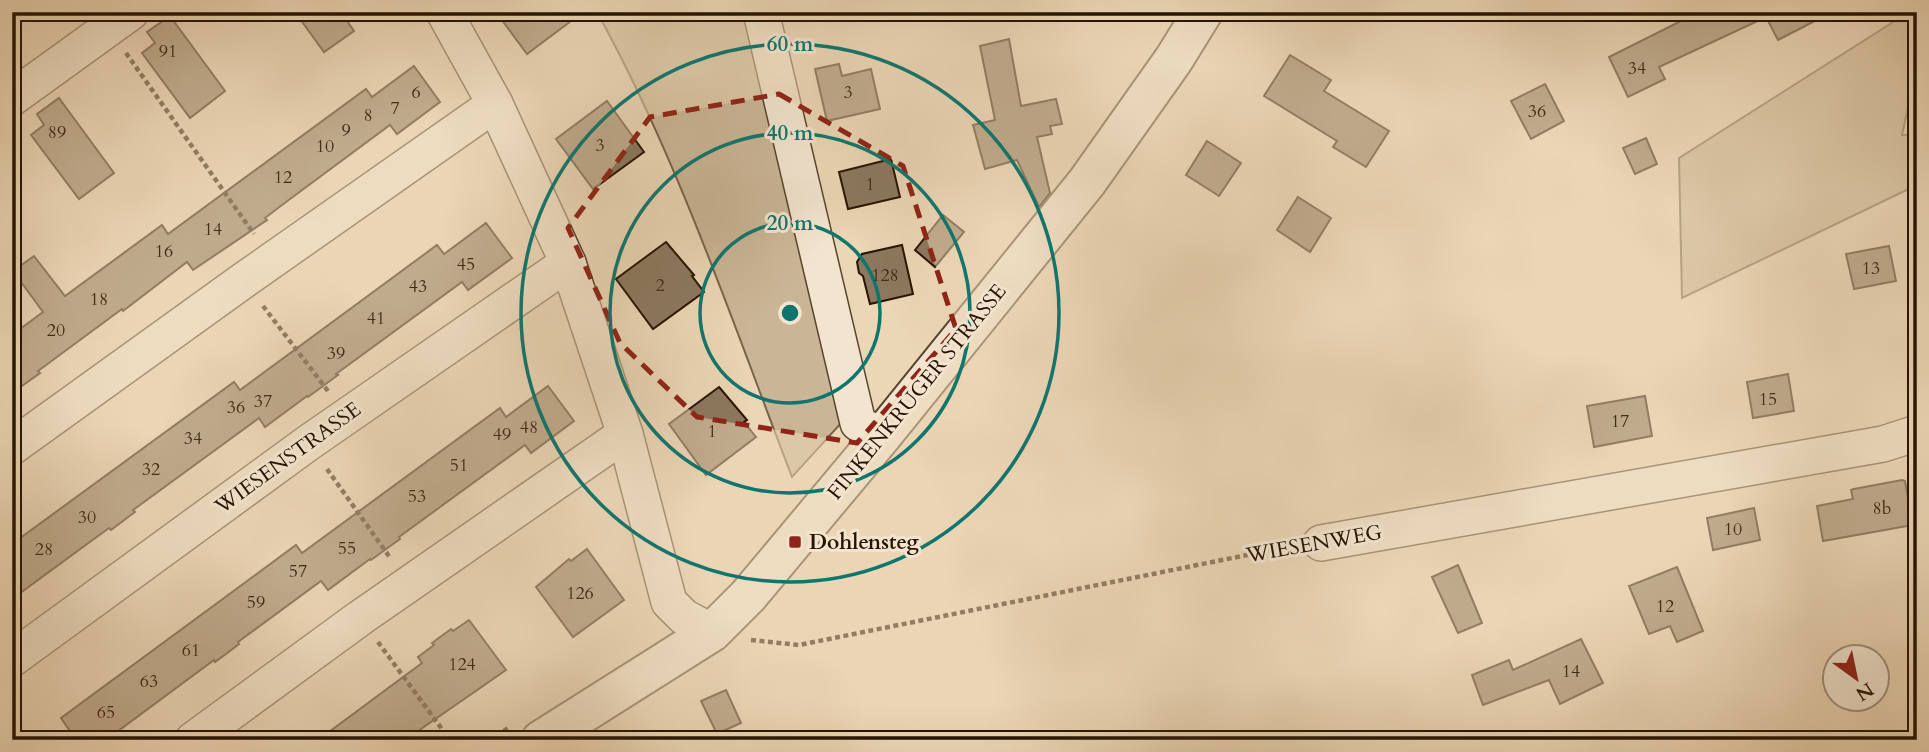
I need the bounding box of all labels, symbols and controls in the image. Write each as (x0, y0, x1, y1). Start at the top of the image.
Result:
text: 60 m (767, 30, 814, 59)
house number: 91 (159, 39, 177, 64)
house number: 34 (1628, 56, 1646, 81)
house number: 6 (411, 80, 421, 105)
house number: 3 (843, 80, 853, 105)
house number: 7 (390, 96, 400, 121)
house number: 36 (1528, 99, 1546, 124)
house number: 8 (363, 103, 373, 128)
house number: 9 (341, 118, 351, 143)
text: 40 m (767, 119, 814, 148)
house number: 89 (48, 120, 66, 145)
house number: 3 (595, 133, 605, 158)
house number: 10 (316, 134, 334, 159)
house number: 12 (274, 165, 292, 190)
house number: 1 (865, 172, 875, 197)
text: 20 m (767, 209, 814, 238)
house number: 14 (204, 217, 222, 242)
house number: 16 (155, 239, 173, 264)
house number: 45 (457, 252, 475, 277)
house number: 13 (1862, 256, 1880, 281)
house number: 128 (871, 263, 899, 288)
house number: 2 (655, 273, 665, 298)
house number: 43 (409, 274, 427, 299)
street label: FINKENKRUGER STRASSE (821, 278, 1013, 506)
house number: 18 (90, 287, 108, 312)
centre of rings (778, 301, 802, 325)
house number: 41 (367, 306, 385, 331)
house number: 20 (47, 318, 65, 343)
house number: 39 (327, 341, 345, 366)
house number: 15 (1759, 387, 1777, 412)
house number: 37 (254, 389, 272, 414)
street label: WIESENSTRASSE (208, 395, 367, 521)
house number: 36 (227, 395, 245, 420)
house number: 17 (1611, 409, 1629, 434)
house number: 48 (520, 415, 538, 440)
house number: 1 (707, 419, 717, 444)
house number: 49 (493, 422, 511, 447)
house number: 34 (184, 426, 202, 451)
house number: 51 (450, 453, 468, 478)
house number: 32 (142, 457, 160, 482)
house number: 53 (408, 484, 426, 509)
house number: 8b (1873, 496, 1891, 521)
house number: 30 (78, 505, 96, 530)
house number: 10 (1724, 517, 1742, 542)
street label: WIESENWEG (1243, 518, 1385, 570)
place label: Dohlensteg (809, 528, 919, 557)
marker: Dohlensteg (787, 534, 803, 550)
house number: 55 (338, 536, 356, 561)
house number: 28 (35, 537, 53, 562)
house number: 57 (289, 559, 307, 584)
house number: 126 (566, 581, 594, 606)
house number: 59 (247, 590, 265, 615)
house number: 12 (1656, 594, 1674, 619)
house number: 61 (182, 638, 200, 663)
north arrow (1820, 644, 1890, 714)
house number: 124 (448, 652, 476, 677)
house number: 14 (1562, 659, 1580, 684)
house number: 63 (140, 669, 158, 694)
text: N (1850, 676, 1879, 707)
house number: 65 (97, 700, 115, 725)

